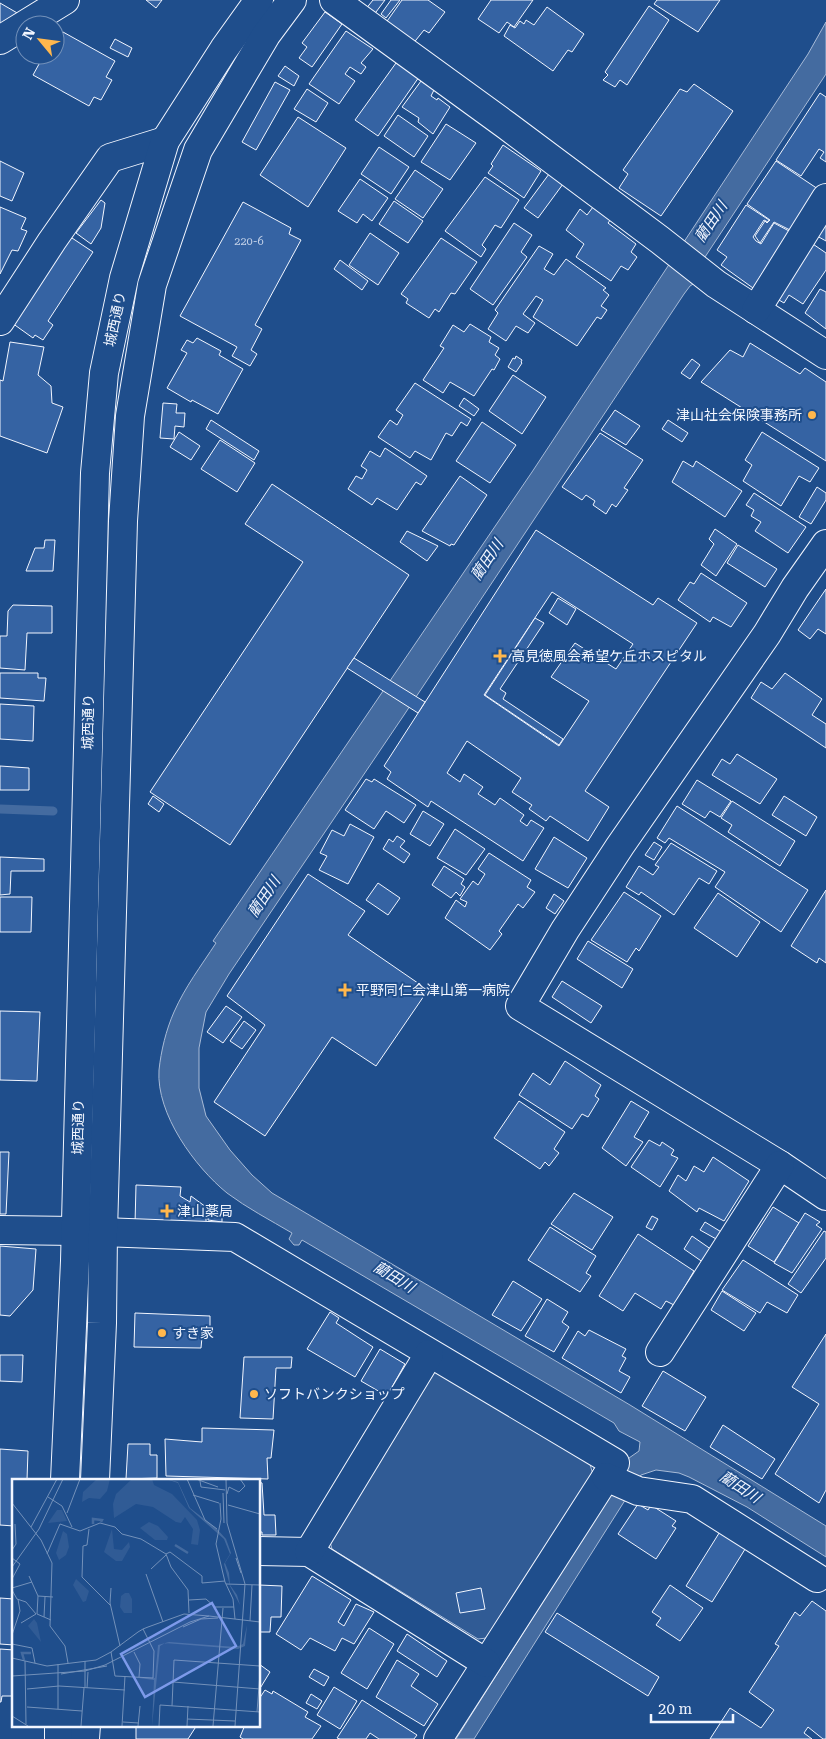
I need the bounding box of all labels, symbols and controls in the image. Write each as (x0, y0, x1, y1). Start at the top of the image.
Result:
north arrow (15, 15, 65, 65)
text: N (19, 25, 38, 42)
water label: 藺田川 (691, 197, 732, 246)
house number: 220-6 (234, 235, 264, 248)
street label: 城西通り (101, 290, 129, 348)
place label: 津山社会保険事務所 (676, 407, 802, 423)
marker: 津山社会保険事務所 (806, 409, 818, 421)
water label: 藺田川 (467, 535, 508, 584)
place label: 高見徳風会希望ケ丘ホスピタル (511, 648, 707, 664)
marker: 高見徳風会希望ケ丘ホスピタル (493, 649, 507, 663)
street label: 城西通り (80, 694, 96, 750)
water label: 藺田川 (244, 872, 285, 921)
place label: 平野同仁会津山第一病院 (356, 982, 510, 998)
marker: 平野同仁会津山第一病院 (338, 983, 352, 997)
street label: 城西通り (70, 1099, 86, 1155)
place label: 津山薬局 (177, 1203, 233, 1219)
marker: 津山薬局 (161, 1205, 173, 1217)
water label: 藺田川 (370, 1258, 420, 1297)
place label: すき家 (172, 1325, 214, 1341)
marker: すき家 (156, 1327, 168, 1339)
place label: ソフトバンクショップ (264, 1386, 405, 1402)
marker: ソフトバンクショップ (248, 1388, 260, 1400)
water label: 藺田川 (716, 1467, 765, 1508)
inset map (12, 1479, 260, 1726)
scale bar (651, 1692, 734, 1724)
text: 20 m (658, 1700, 693, 1718)

